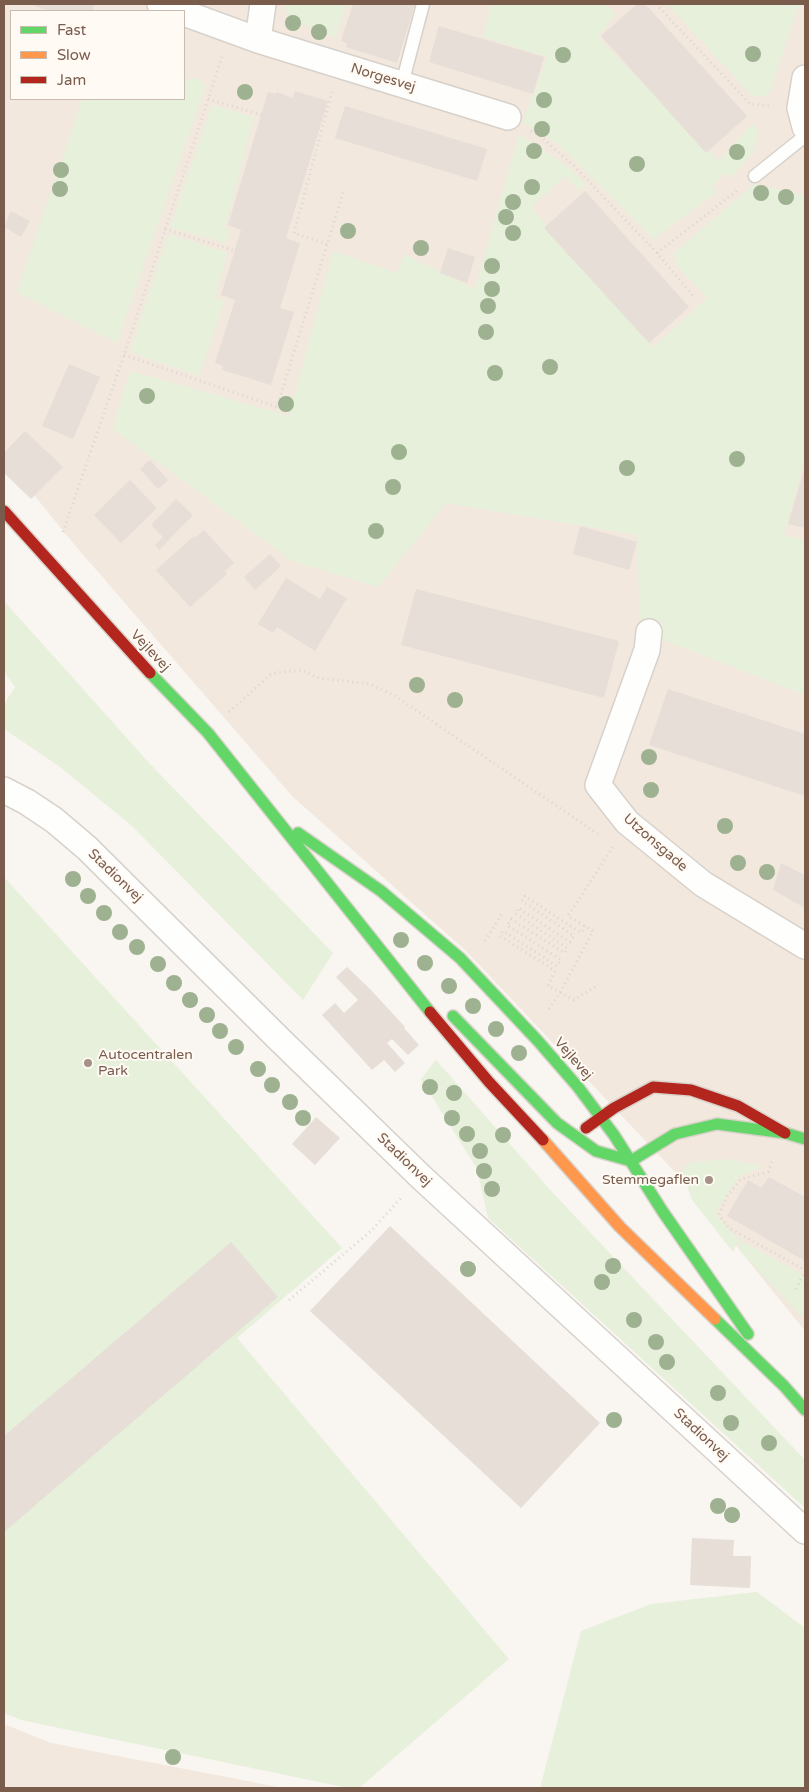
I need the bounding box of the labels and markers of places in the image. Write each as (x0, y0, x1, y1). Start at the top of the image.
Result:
place label: Autocentralen Park (98, 1047, 193, 1080)
marker: Autocentralen Park (82, 1057, 94, 1069)
place label: Stemmegaflen (602, 1172, 699, 1188)
marker: Stemmegaflen (703, 1174, 715, 1186)

